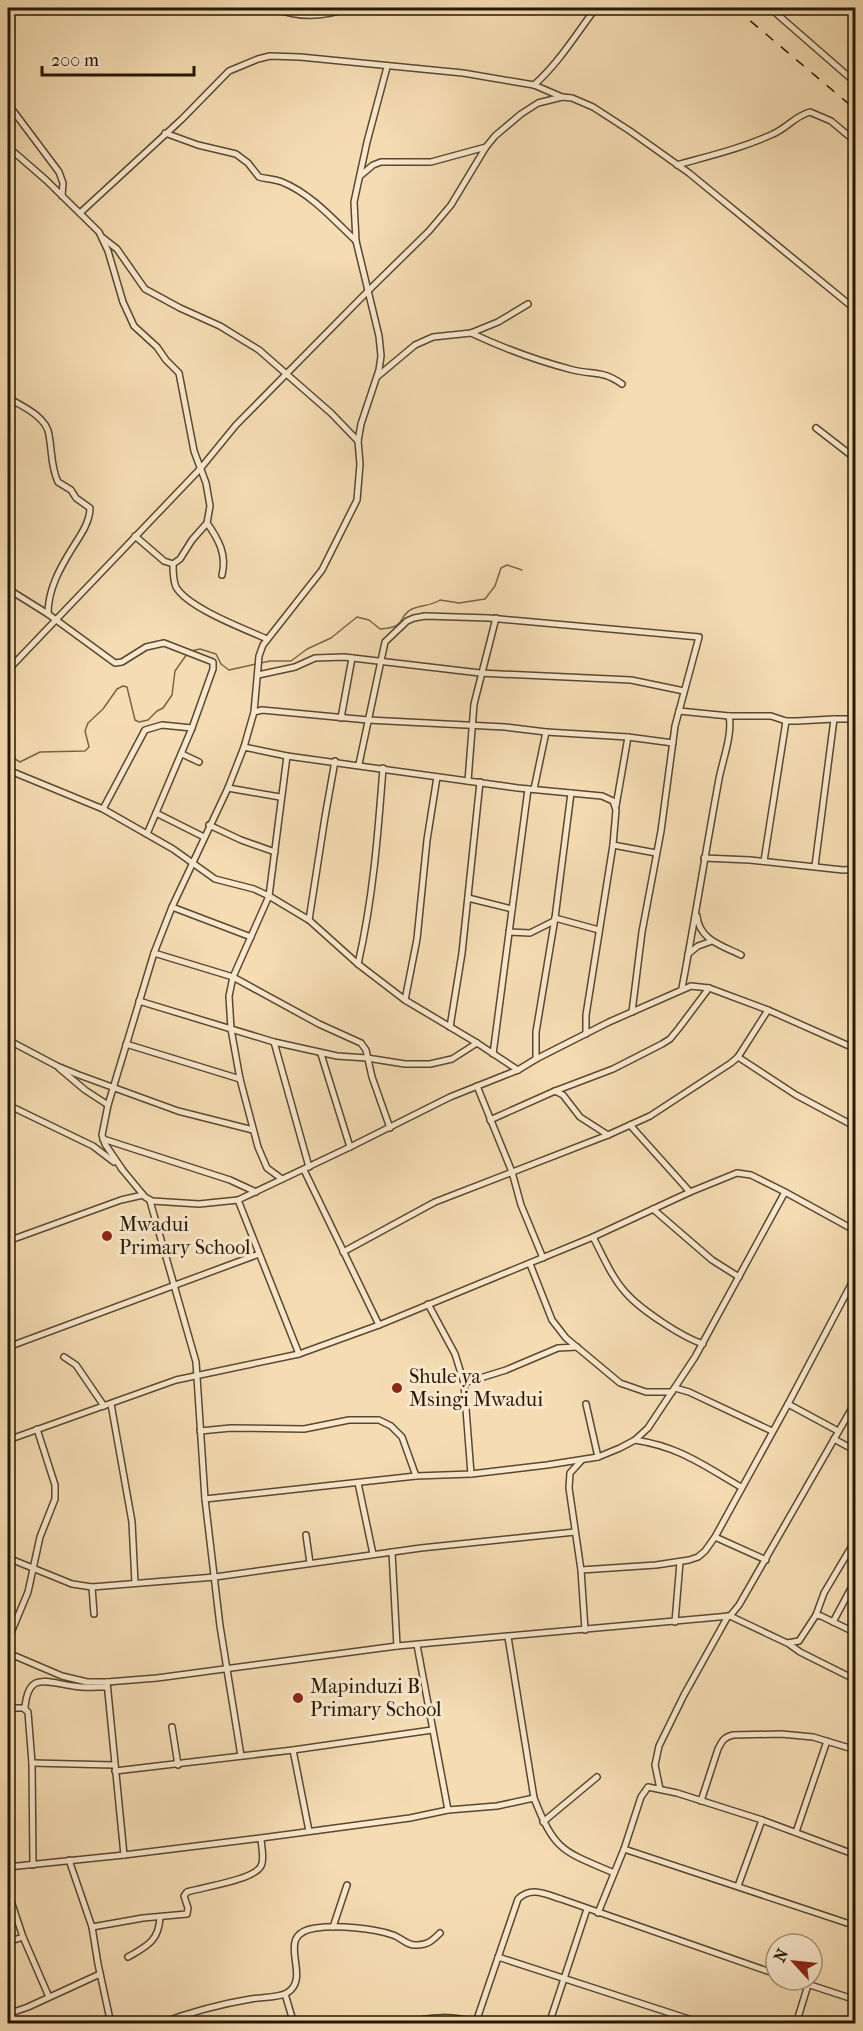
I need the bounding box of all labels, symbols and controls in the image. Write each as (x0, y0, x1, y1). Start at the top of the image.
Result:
scale bar (42, 39, 194, 77)
text: 200 m (51, 50, 99, 71)
place label: Mwadui Primary School (119, 1213, 251, 1259)
marker: Mwadui Primary School (100, 1229, 114, 1243)
place label: Shule ya Msingi Mwadui (409, 1365, 543, 1411)
marker: Shule ya Msingi Mwadui (390, 1381, 404, 1395)
place label: Mapinduzi B Primary School (310, 1675, 442, 1721)
marker: Mapinduzi B Primary School (291, 1691, 305, 1705)
north arrow (764, 1932, 824, 1992)
text: N (770, 1945, 793, 1965)

